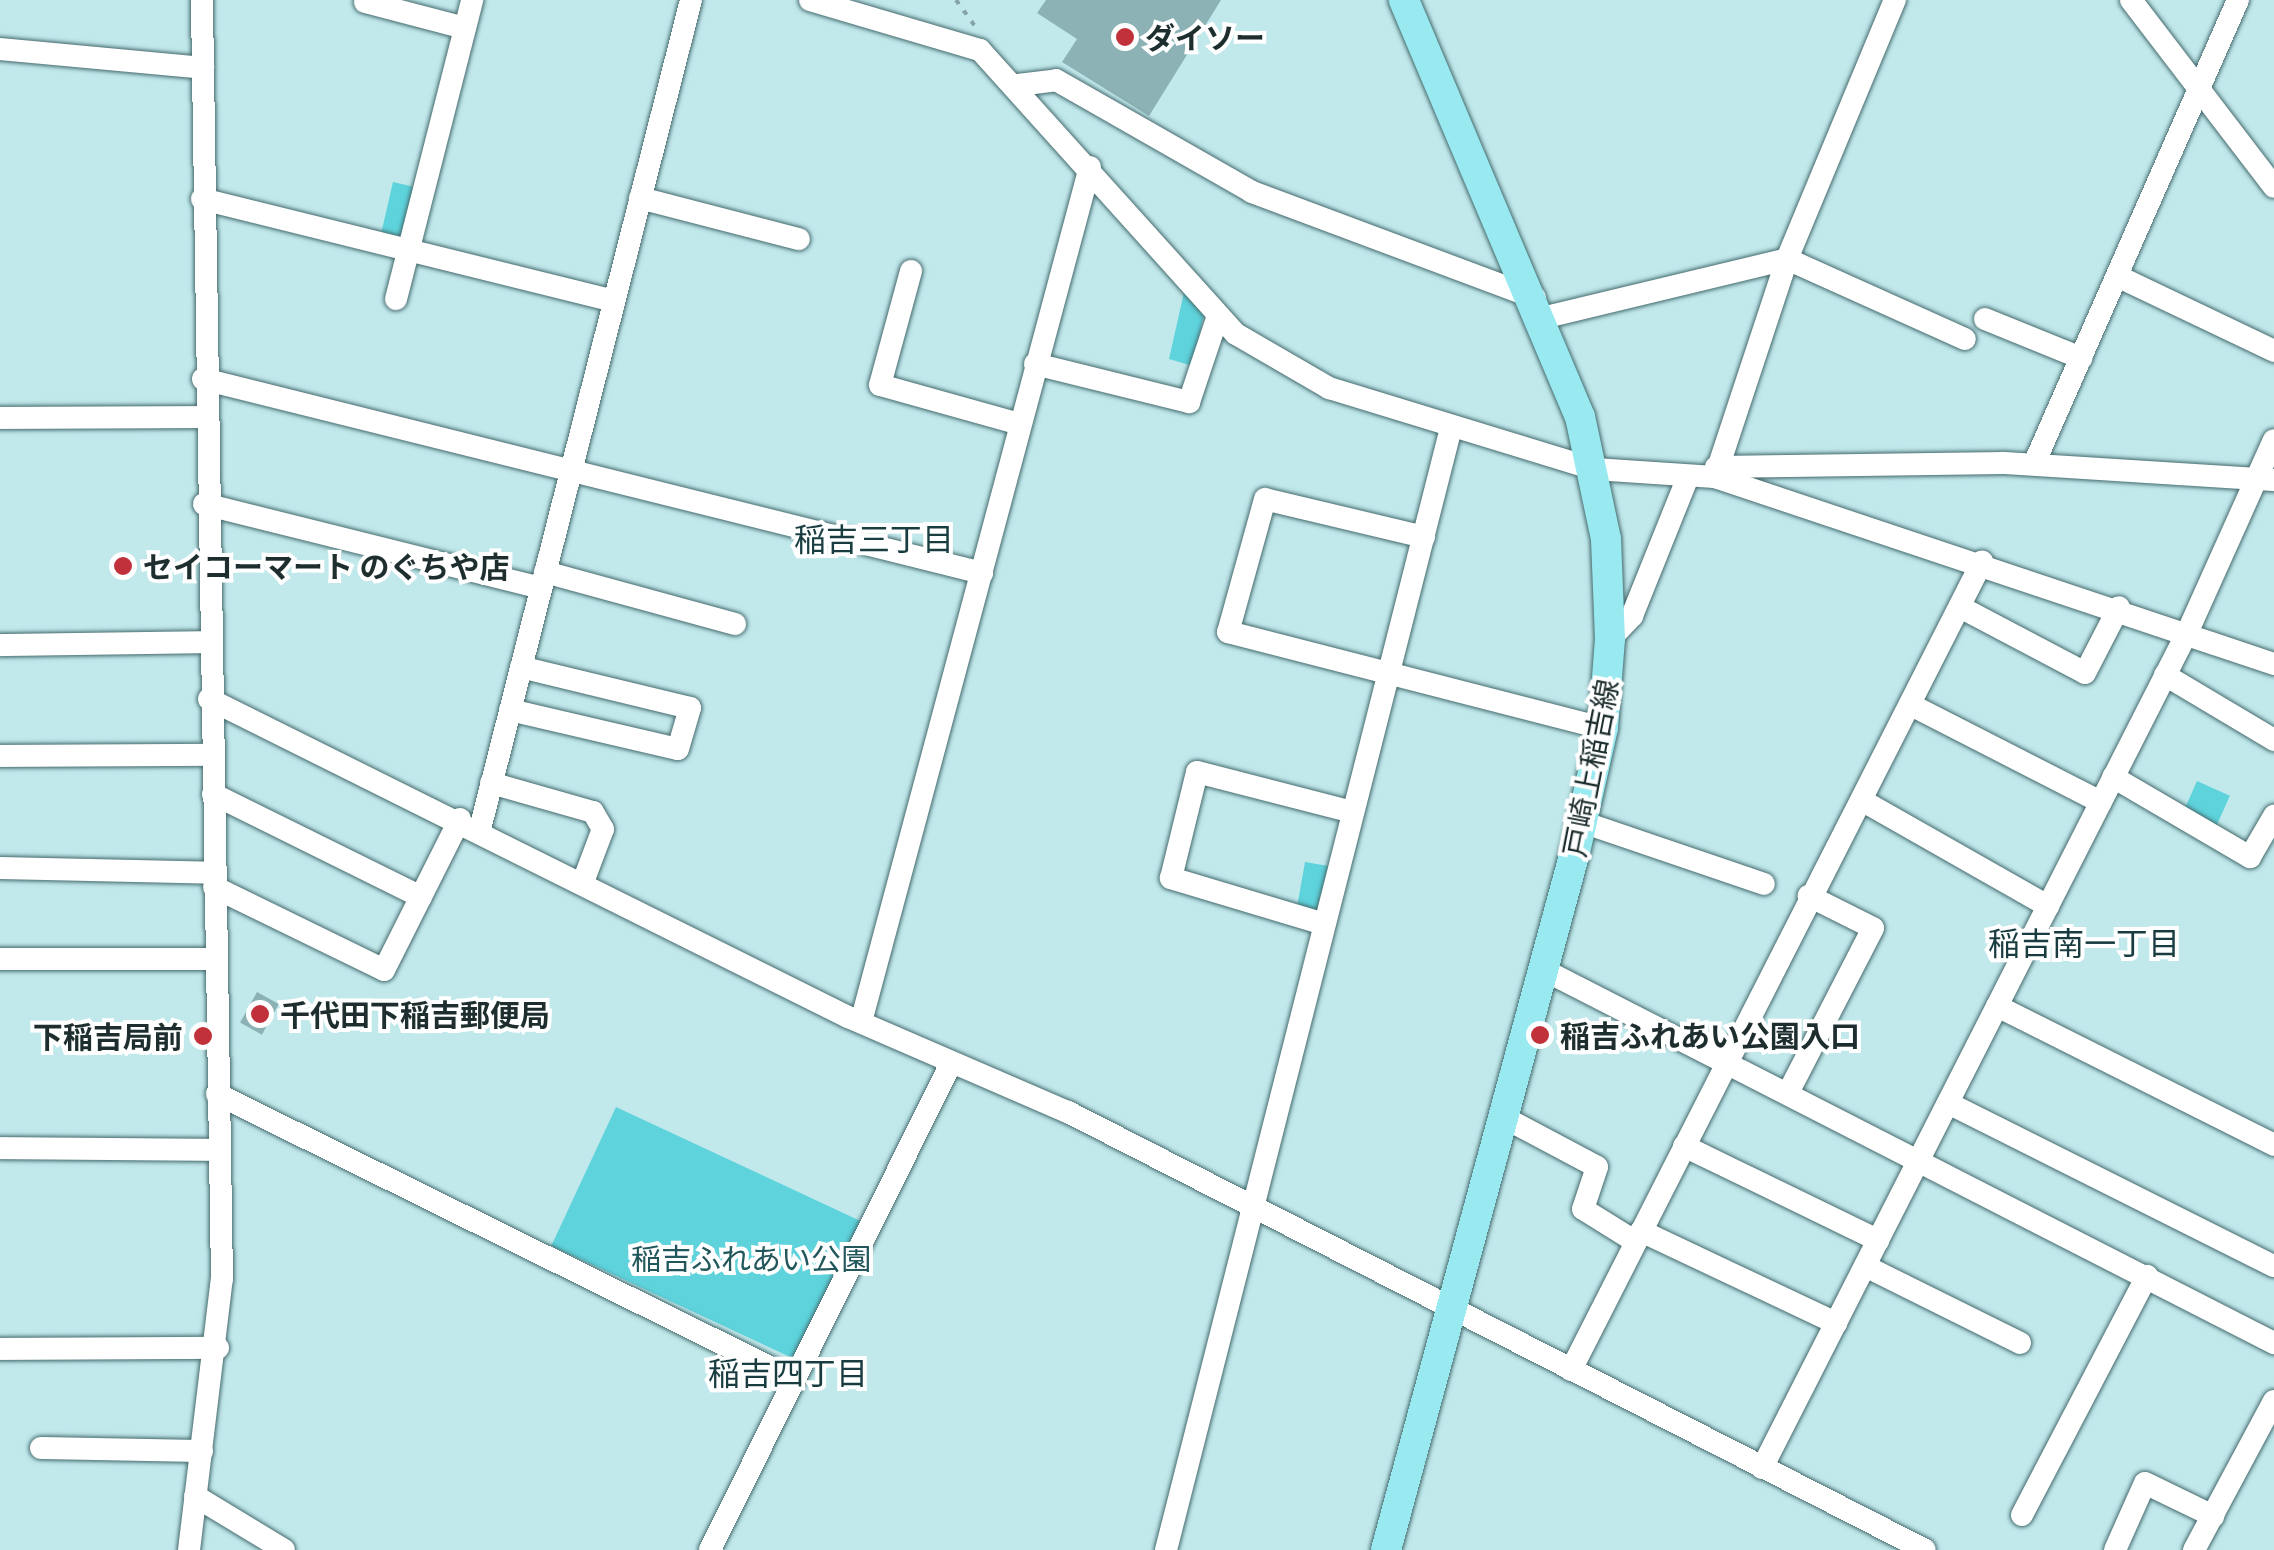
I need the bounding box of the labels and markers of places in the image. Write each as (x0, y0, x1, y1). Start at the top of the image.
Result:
place label: ダイソー (1145, 19, 1265, 55)
marker: ダイソー (1114, 26, 1136, 48)
place label: セイコーマート のぐちや店 (143, 548, 509, 584)
marker: セイコーマート のぐちや店 (112, 555, 134, 577)
place label: 千代田下稲吉郵便局 (280, 996, 550, 1032)
marker: 千代田下稲吉郵便局 (249, 1003, 271, 1025)
place label: 稲吉ふれあい公園入口 (1560, 1017, 1860, 1053)
place label: 下稲吉局前 (33, 1018, 183, 1054)
marker: 稲吉ふれあい公園入口 (1529, 1024, 1551, 1046)
marker: 下稲吉局前 (192, 1025, 214, 1047)

